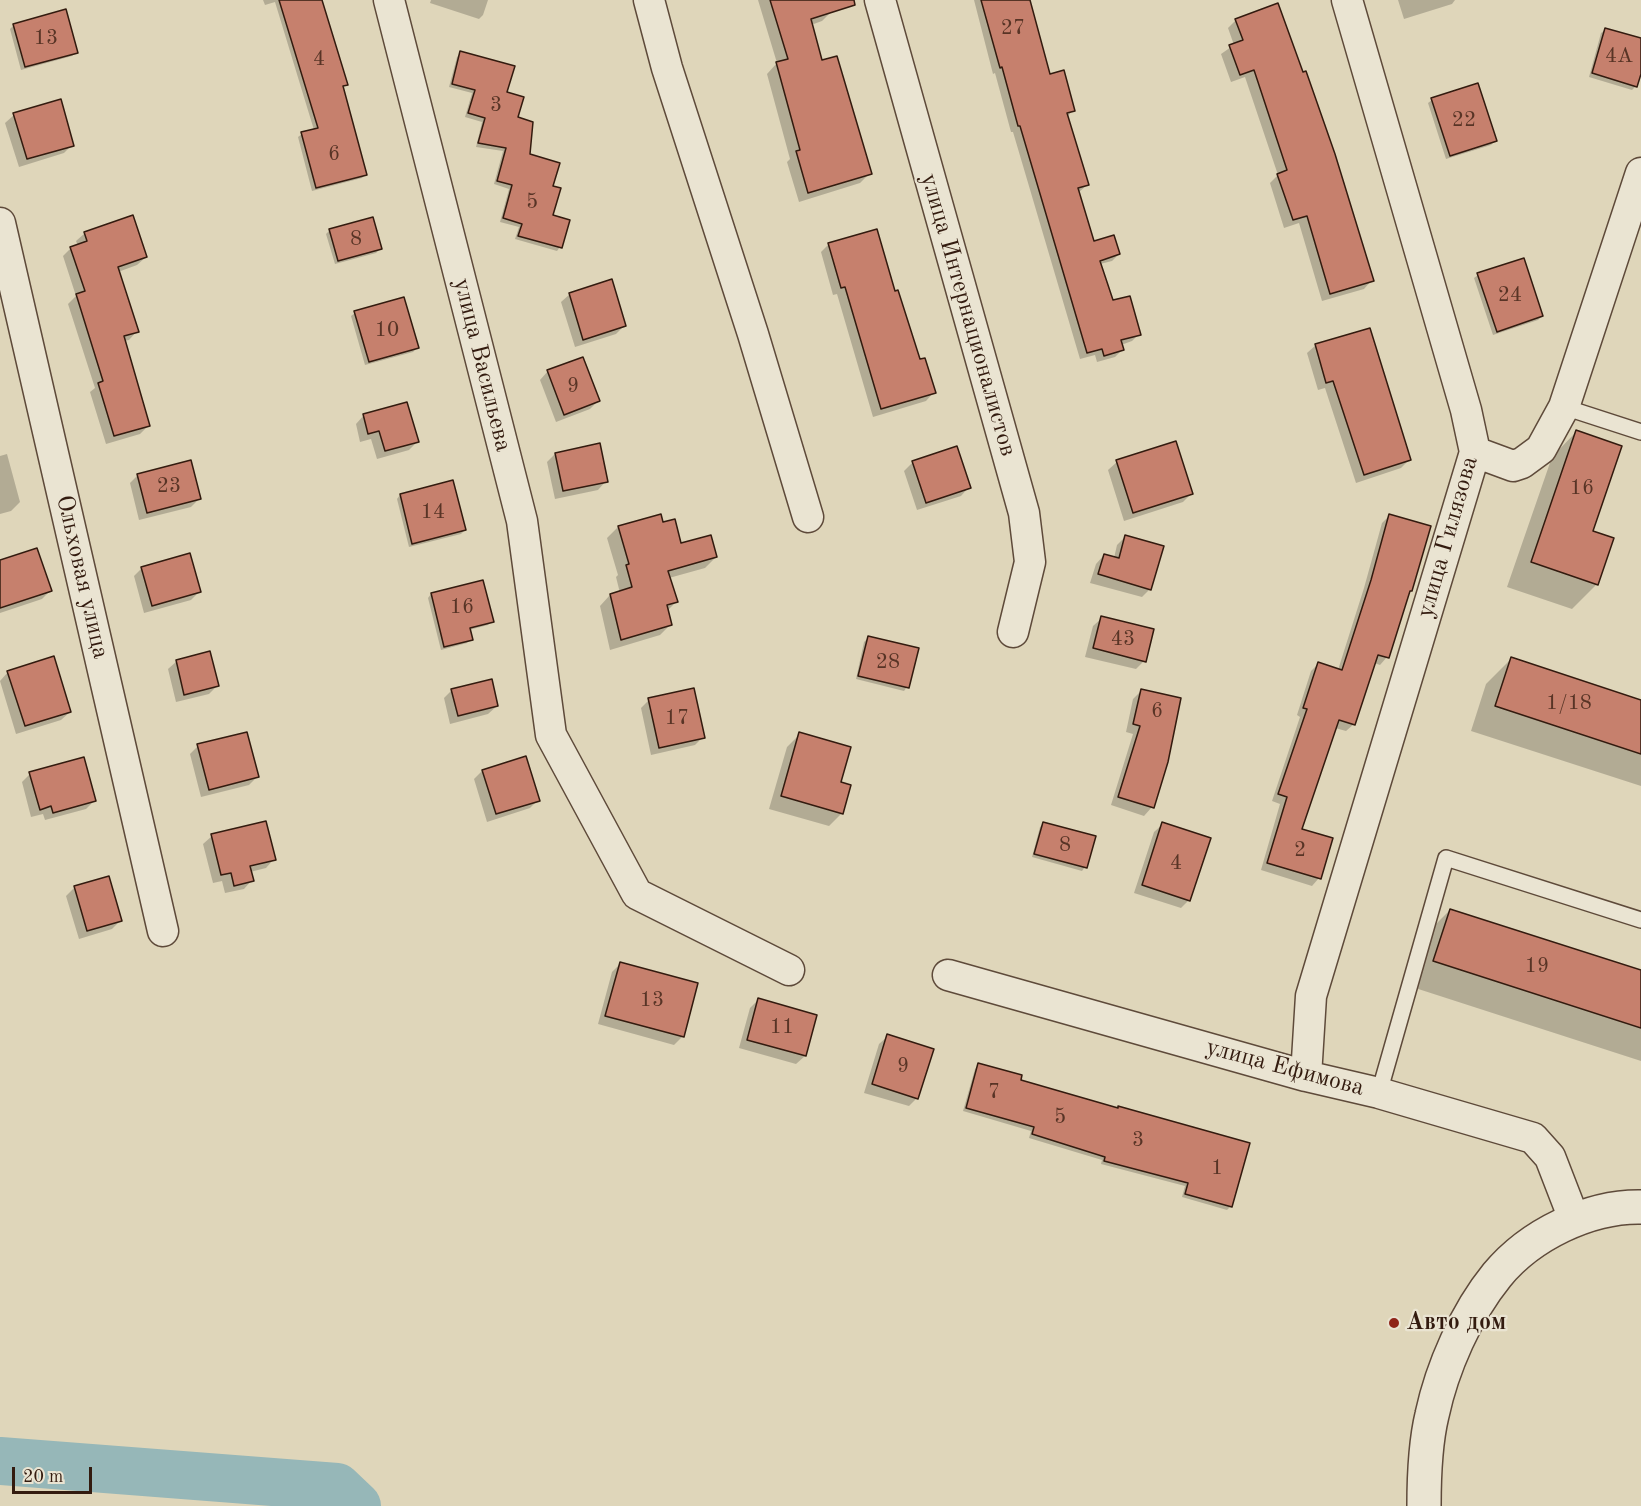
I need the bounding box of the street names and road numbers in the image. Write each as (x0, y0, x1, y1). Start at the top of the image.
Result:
street label: улица Интернационалистов (914, 170, 1022, 460)
street label: улица Васильева (447, 275, 517, 455)
street label: улица Гилязова (1411, 453, 1485, 621)
street label: Ольховая улица (49, 492, 115, 662)
street label: улица Ефимова (1203, 1033, 1367, 1103)

